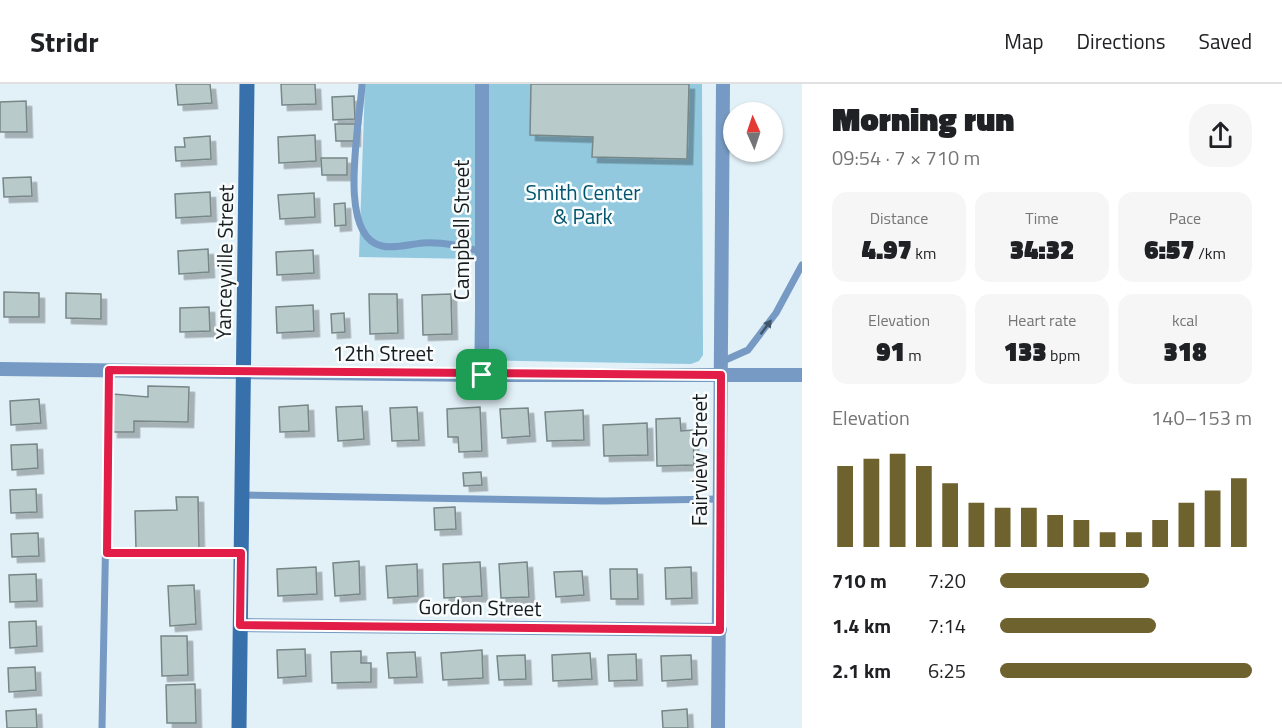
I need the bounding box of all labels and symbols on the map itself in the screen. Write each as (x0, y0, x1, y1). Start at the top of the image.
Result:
north arrow (723, 102, 783, 162)
street label: Campbell Street (445, 159, 477, 300)
park label: Smith Center & Park (525, 176, 641, 232)
street label: Yanceyville Street (207, 184, 241, 340)
one-way arrow (759, 320, 771, 335)
street label: 12th Street (333, 337, 434, 369)
pin (456, 349, 507, 400)
street label: Fairview Street (683, 393, 715, 526)
street label: Gordon Street (418, 590, 543, 624)

